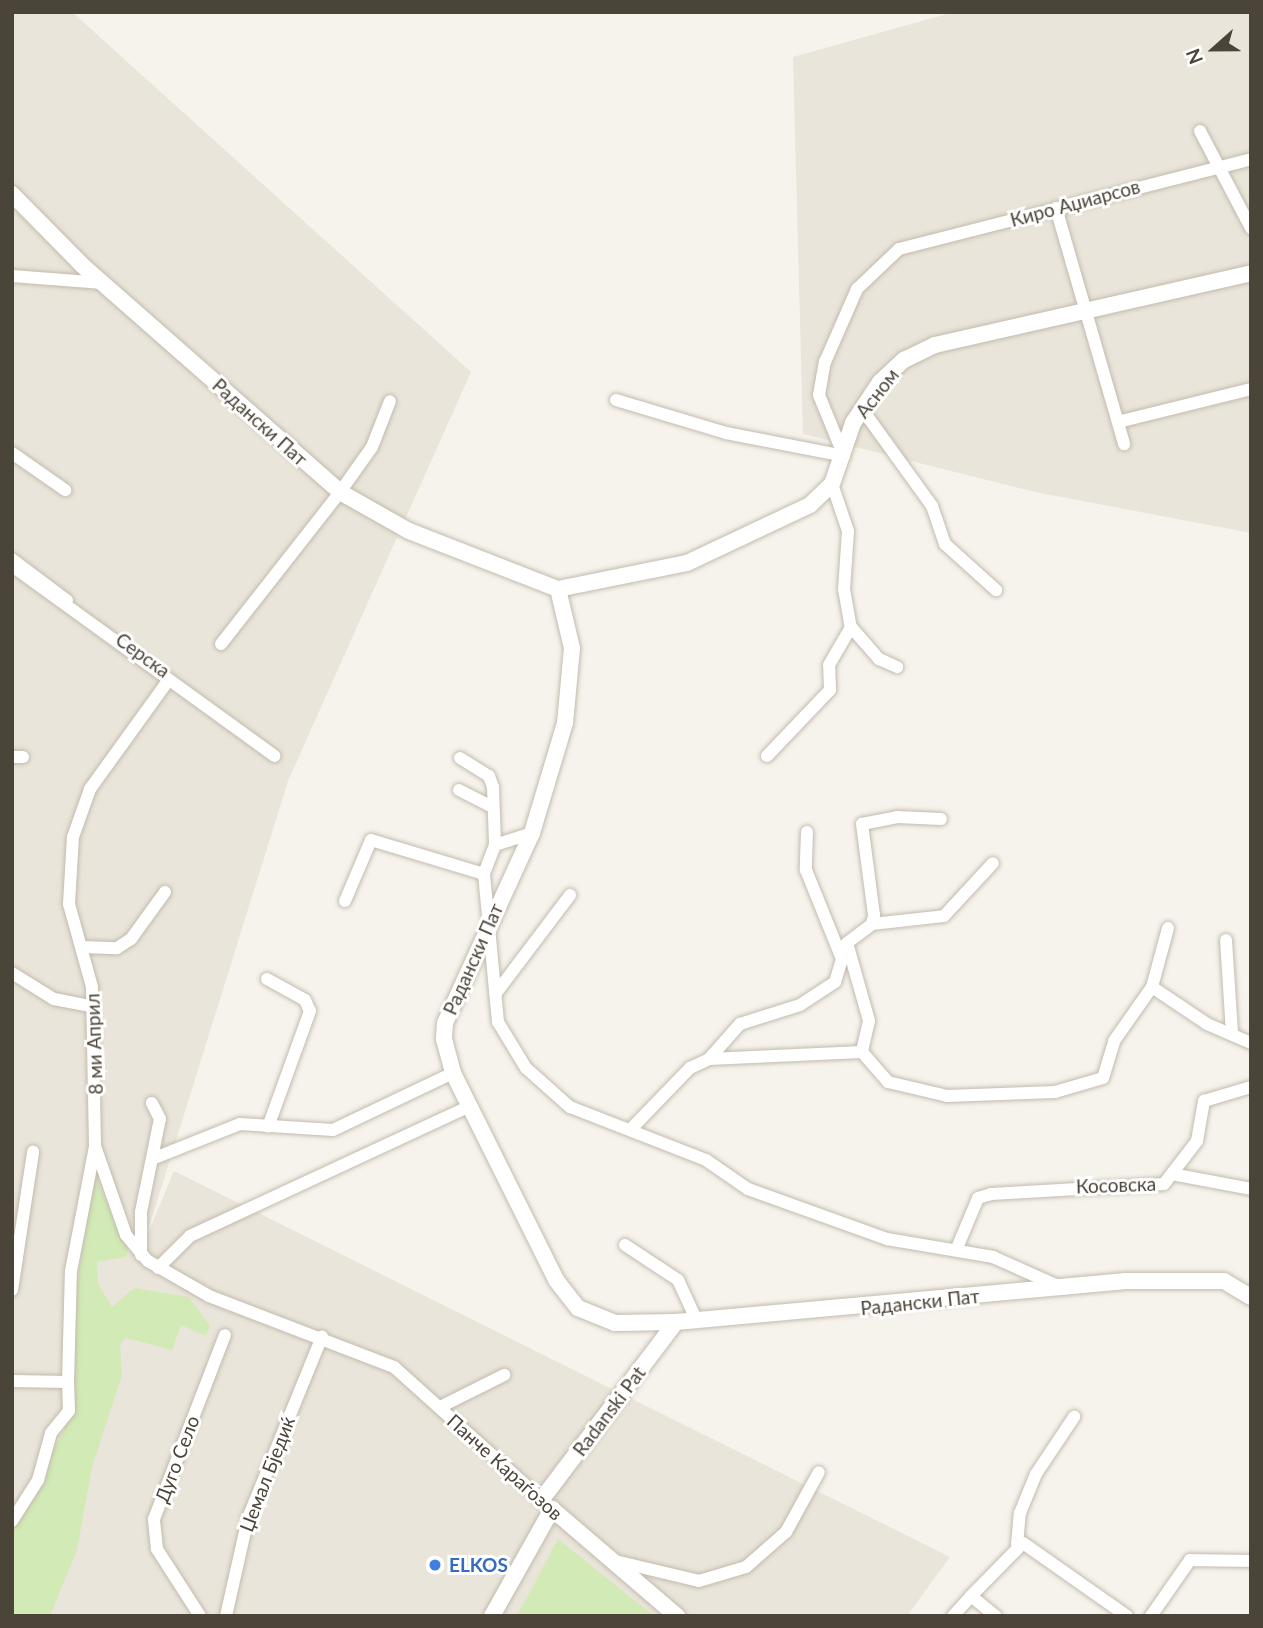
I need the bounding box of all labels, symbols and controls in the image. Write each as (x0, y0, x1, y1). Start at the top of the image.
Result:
north arrow (1179, 14, 1249, 84)
text: N (1181, 46, 1207, 68)
street label: Киро Аџиарсов (1008, 175, 1142, 231)
street label: Асном (851, 364, 903, 422)
street label: Радански Пат (208, 373, 312, 471)
street label: Серска (111, 628, 175, 682)
street label: Радански Пат (438, 900, 508, 1018)
street label: 8 ми Април (81, 993, 107, 1095)
street label: Косовска (1076, 1172, 1156, 1198)
street label: Радански Пат (859, 1284, 981, 1320)
street label: Radanski Pat (568, 1362, 650, 1460)
street label: Панче Караѓозов (443, 1409, 567, 1525)
street label: Дуго Село (150, 1412, 204, 1506)
street label: Џемал Бједиќ (235, 1413, 299, 1535)
place label: ELKOS (449, 1554, 508, 1576)
marker: ELKOS (427, 1557, 443, 1573)

